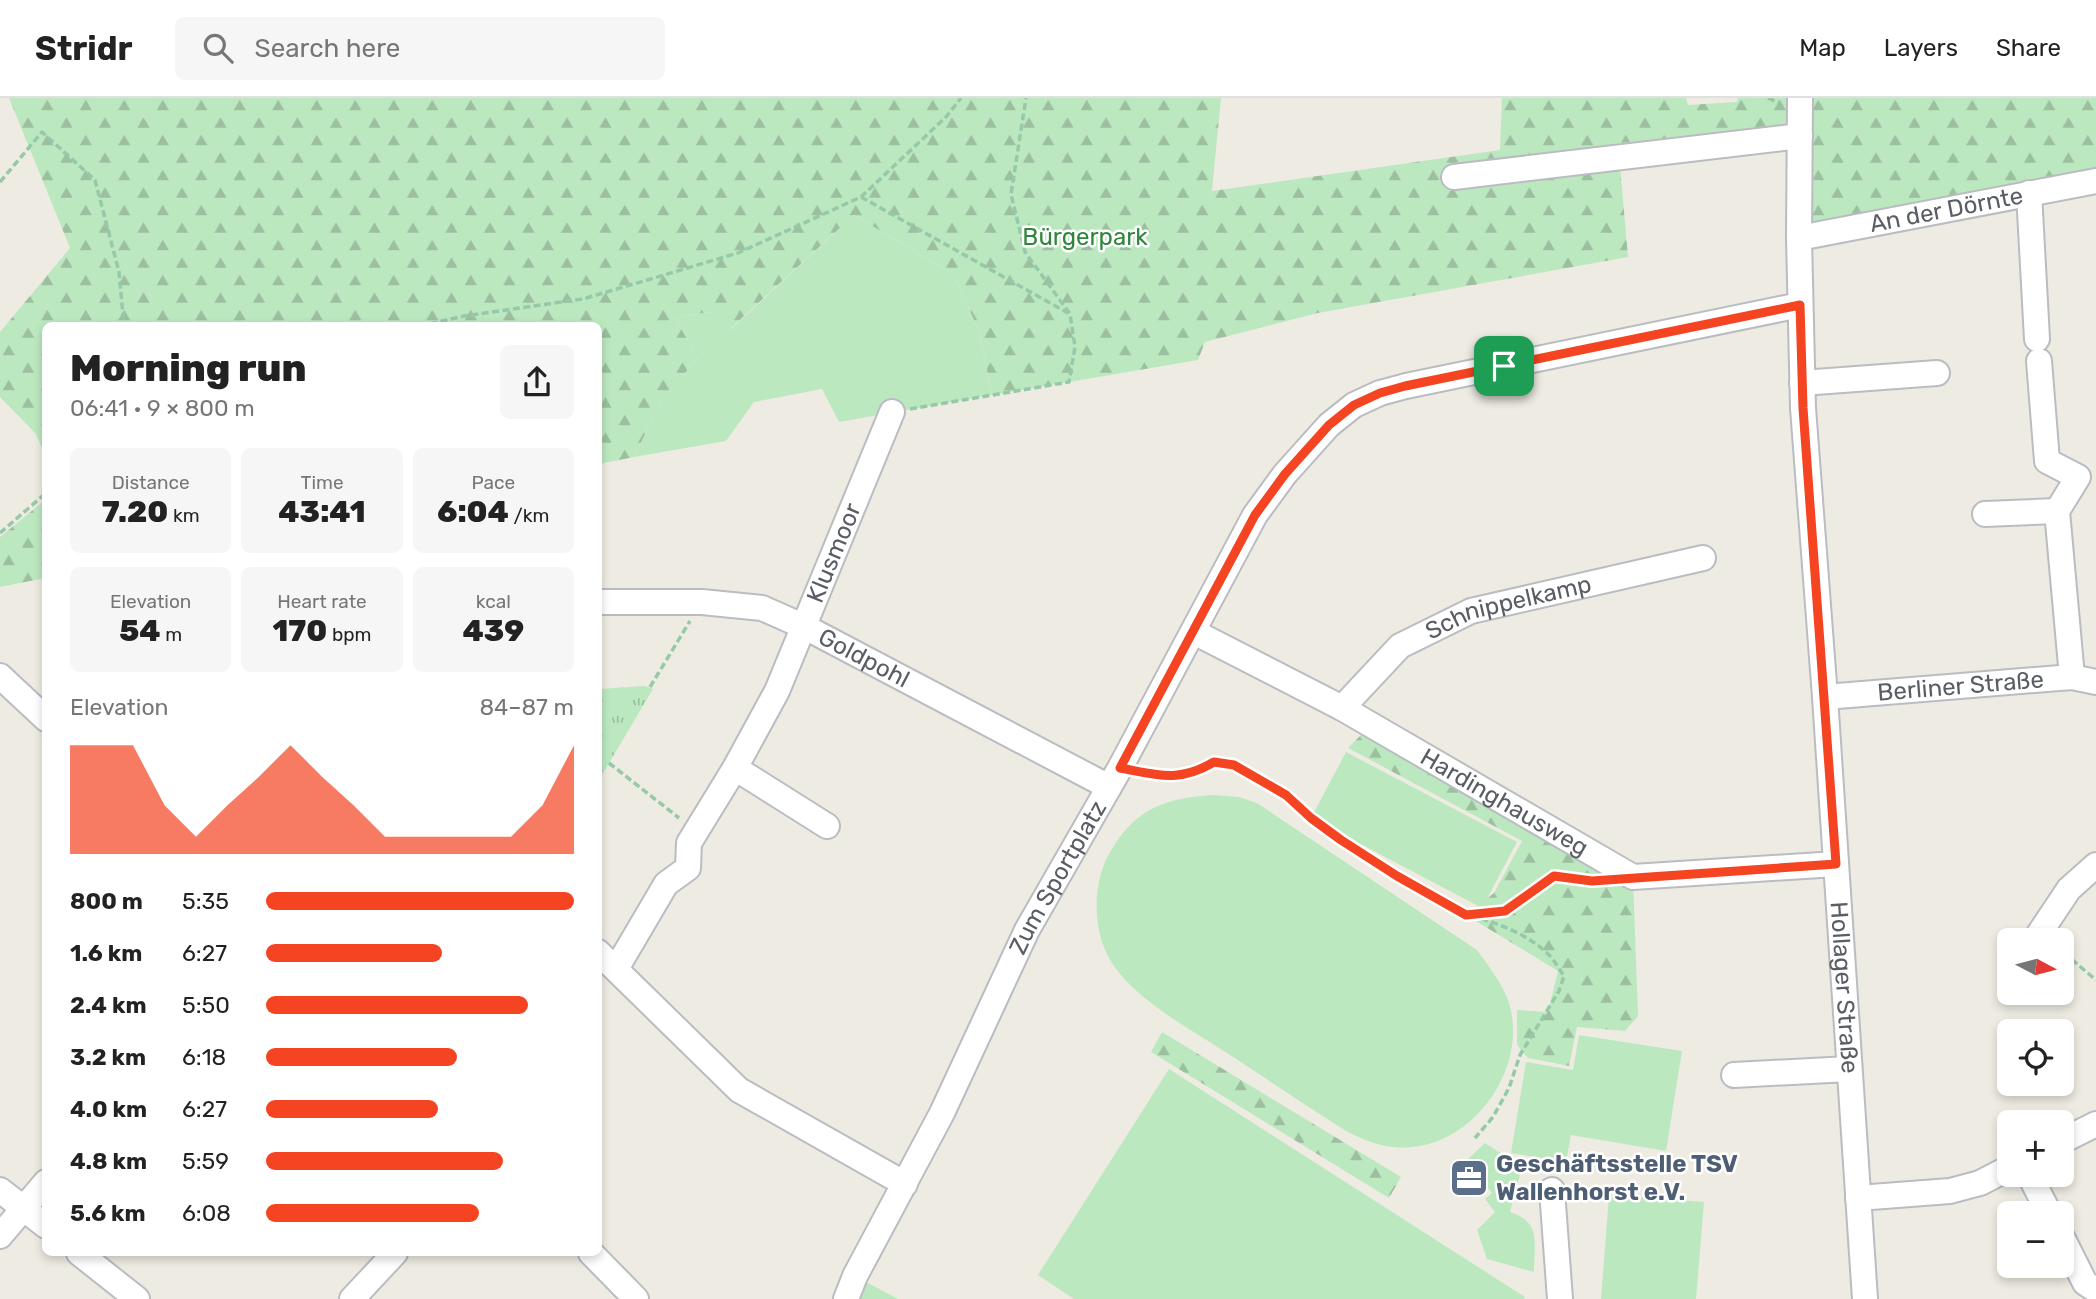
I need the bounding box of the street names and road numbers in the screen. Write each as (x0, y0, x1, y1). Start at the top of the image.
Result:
street label: An der Dörnte (1867, 181, 2025, 238)
street label: Klusmoor (801, 499, 867, 607)
street label: Schnippelkamp (1421, 570, 1594, 645)
street label: Goldpohl (814, 623, 914, 693)
street label: Berliner Straße (1876, 665, 2045, 707)
street label: Hardinghausweg (1415, 743, 1593, 862)
street label: Zum Sportplatz (1004, 796, 1112, 959)
street label: Hollager Straße (1825, 901, 1864, 1074)

